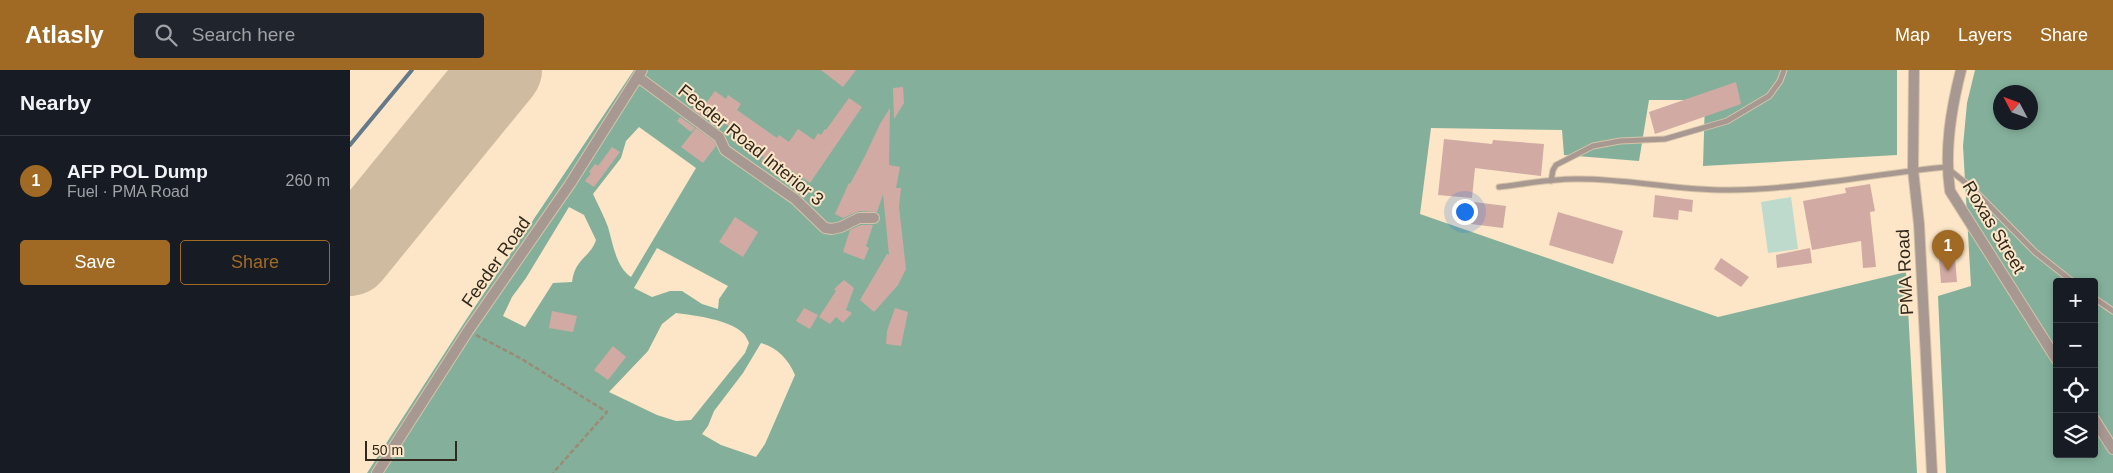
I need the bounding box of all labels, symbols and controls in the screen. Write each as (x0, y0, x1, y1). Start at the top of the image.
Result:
search box (134, 13, 484, 58)
text: Atlasly (25, 21, 104, 48)
icon: search (152, 21, 180, 49)
text: Search here (192, 24, 295, 45)
text: Map (1895, 25, 1930, 45)
text: Layers (1958, 25, 2012, 45)
text: Share (2040, 25, 2088, 45)
street label: Feeder Road Interior 3 (674, 80, 828, 210)
north arrow (1993, 85, 2038, 130)
text: Nearby (20, 91, 91, 114)
text: AFP POL Dump (67, 161, 208, 182)
text: 1 (32, 172, 40, 189)
text: 260 m (286, 172, 330, 189)
street label: Roxas Street (1959, 177, 2029, 277)
text: Fuel · PMA Road (67, 183, 189, 200)
your location (1452, 199, 1478, 225)
street label: Feeder Road (458, 213, 534, 311)
street label: PMA Road (1893, 229, 1917, 315)
pin: 1 (1932, 230, 1964, 271)
button: Save (20, 240, 170, 285)
button: Share (180, 240, 330, 285)
map controls (2053, 278, 2098, 458)
button: + (2053, 278, 2098, 323)
button: − (2053, 323, 2098, 368)
button: locate (2053, 368, 2098, 413)
button: layers (2053, 413, 2098, 458)
scale bar (365, 438, 458, 461)
text: 50 m (372, 442, 403, 458)

